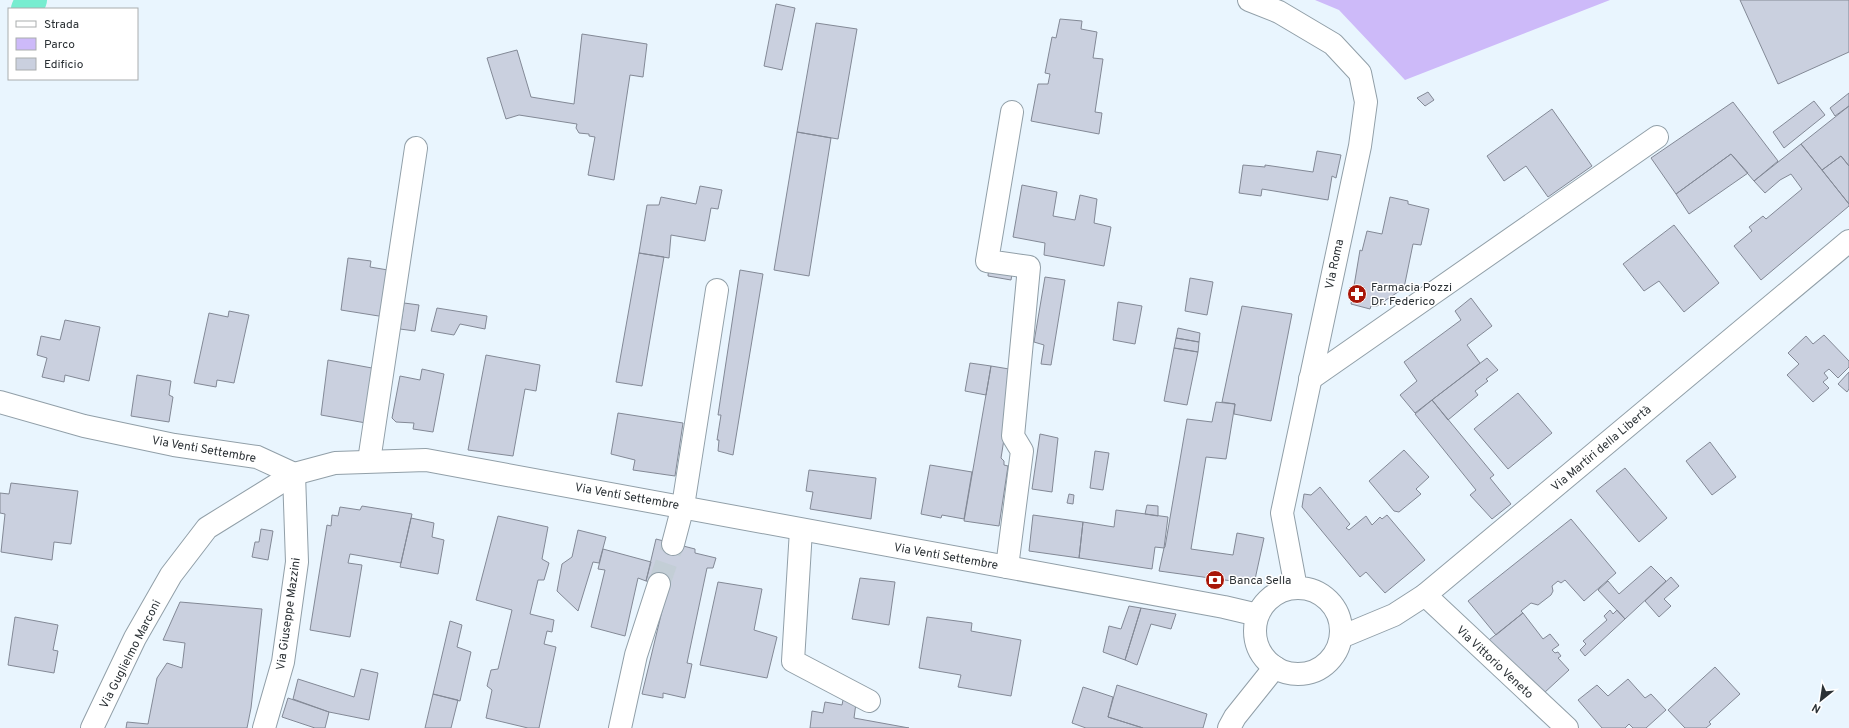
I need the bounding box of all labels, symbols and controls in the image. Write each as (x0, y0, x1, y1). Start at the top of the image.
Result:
legend (8, 8, 138, 80)
text: Strada (44, 17, 79, 33)
text: Parco (44, 37, 75, 53)
text: Edificio (44, 57, 84, 73)
street label: Via Roma (1322, 238, 1348, 291)
place label: Farmacia Pozzi Dr. Federico (1371, 280, 1452, 310)
pharmacy icon: Farmacia Pozzi Dr. Federico (1346, 283, 1368, 305)
street label: Via Martiri della Libertà (1548, 402, 1655, 495)
street label: Via Venti Settembre (150, 433, 257, 467)
street label: Via Venti Settembre (573, 480, 680, 514)
street label: Via Venti Settembre (892, 540, 999, 574)
street label: Via Giuseppe Mazzini (273, 557, 305, 672)
bank icon: Banca Sella (1204, 569, 1226, 591)
place label: Banca Sella (1229, 573, 1291, 589)
street label: Via Guglielmo Marconi (97, 597, 165, 712)
street label: Via Vittorio Veneto (1452, 623, 1537, 703)
north arrow (1801, 680, 1841, 720)
text: N (1810, 700, 1823, 716)

